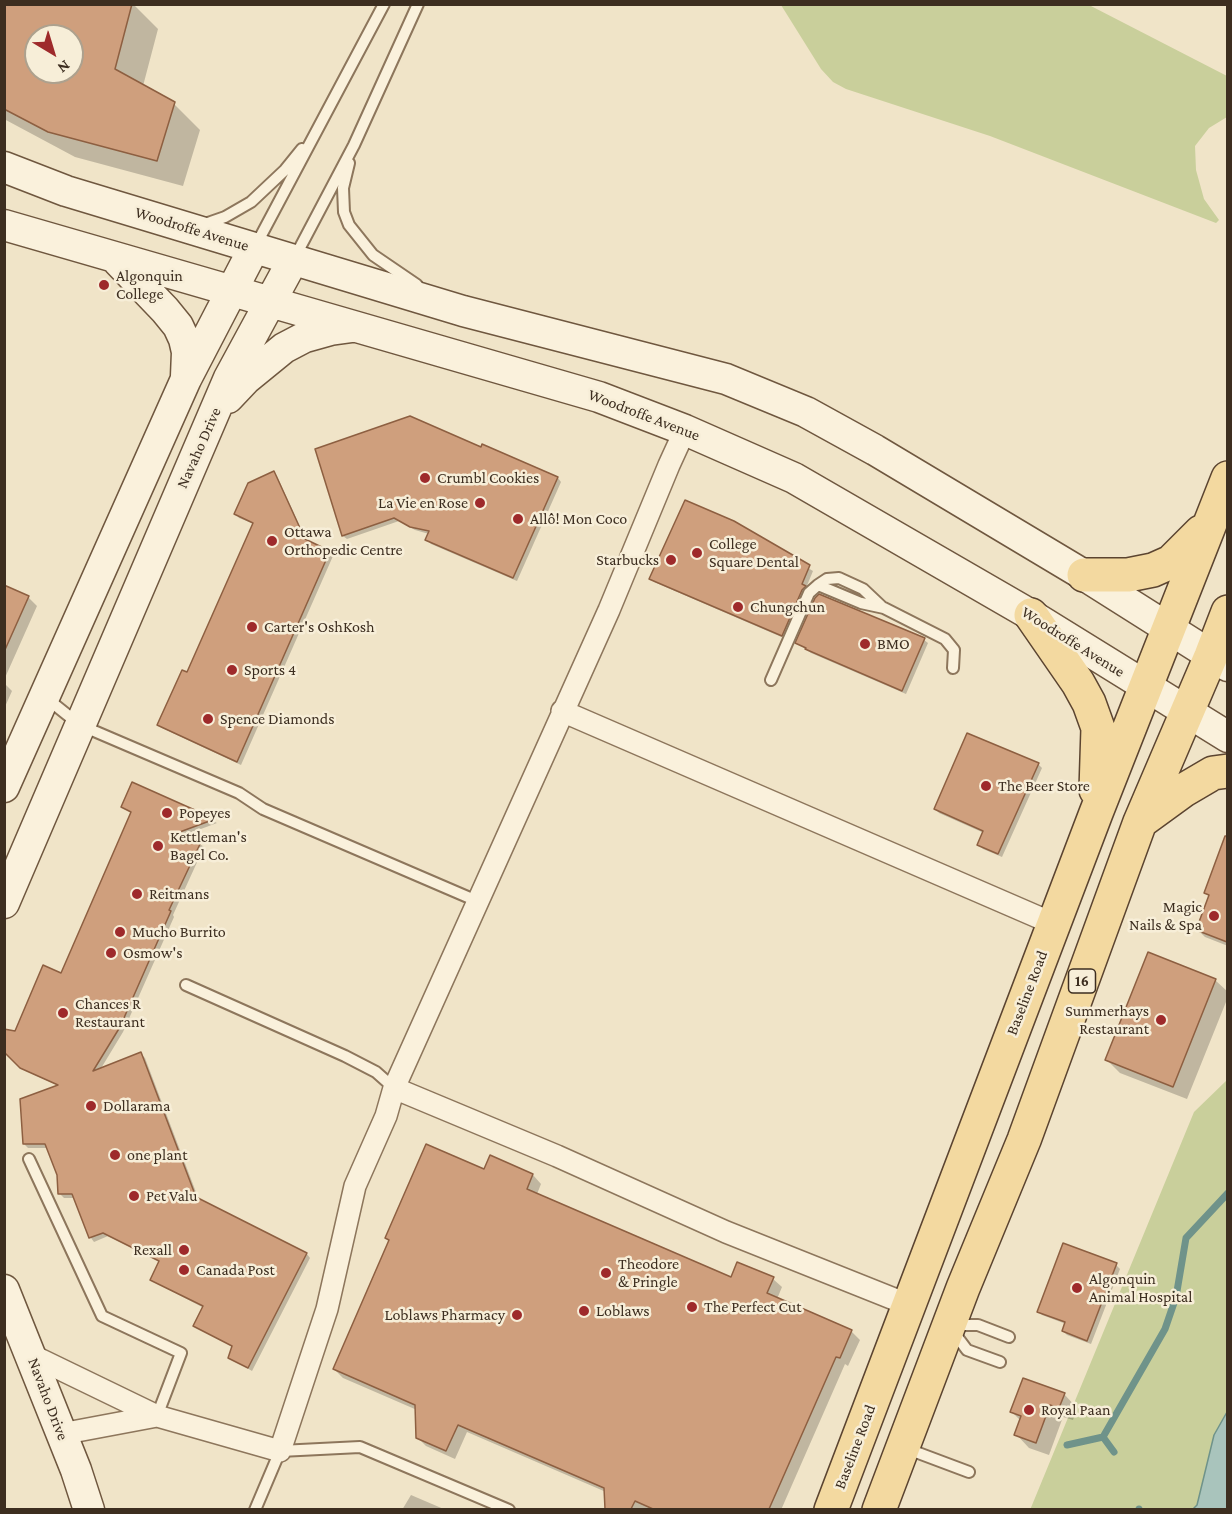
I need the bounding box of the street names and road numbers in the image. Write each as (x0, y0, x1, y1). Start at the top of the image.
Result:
street label: Woodroffe Avenue (133, 203, 251, 255)
street label: Woodroffe Avenue (585, 385, 703, 445)
street label: Navaho Drive (173, 404, 225, 492)
street label: Woodroffe Avenue (1018, 603, 1128, 681)
street label: Baseline Road (1002, 948, 1052, 1038)
road number: 16 (1068, 969, 1096, 993)
street label: Navaho Drive (23, 1355, 73, 1443)
street label: Baseline Road (830, 1402, 880, 1492)

